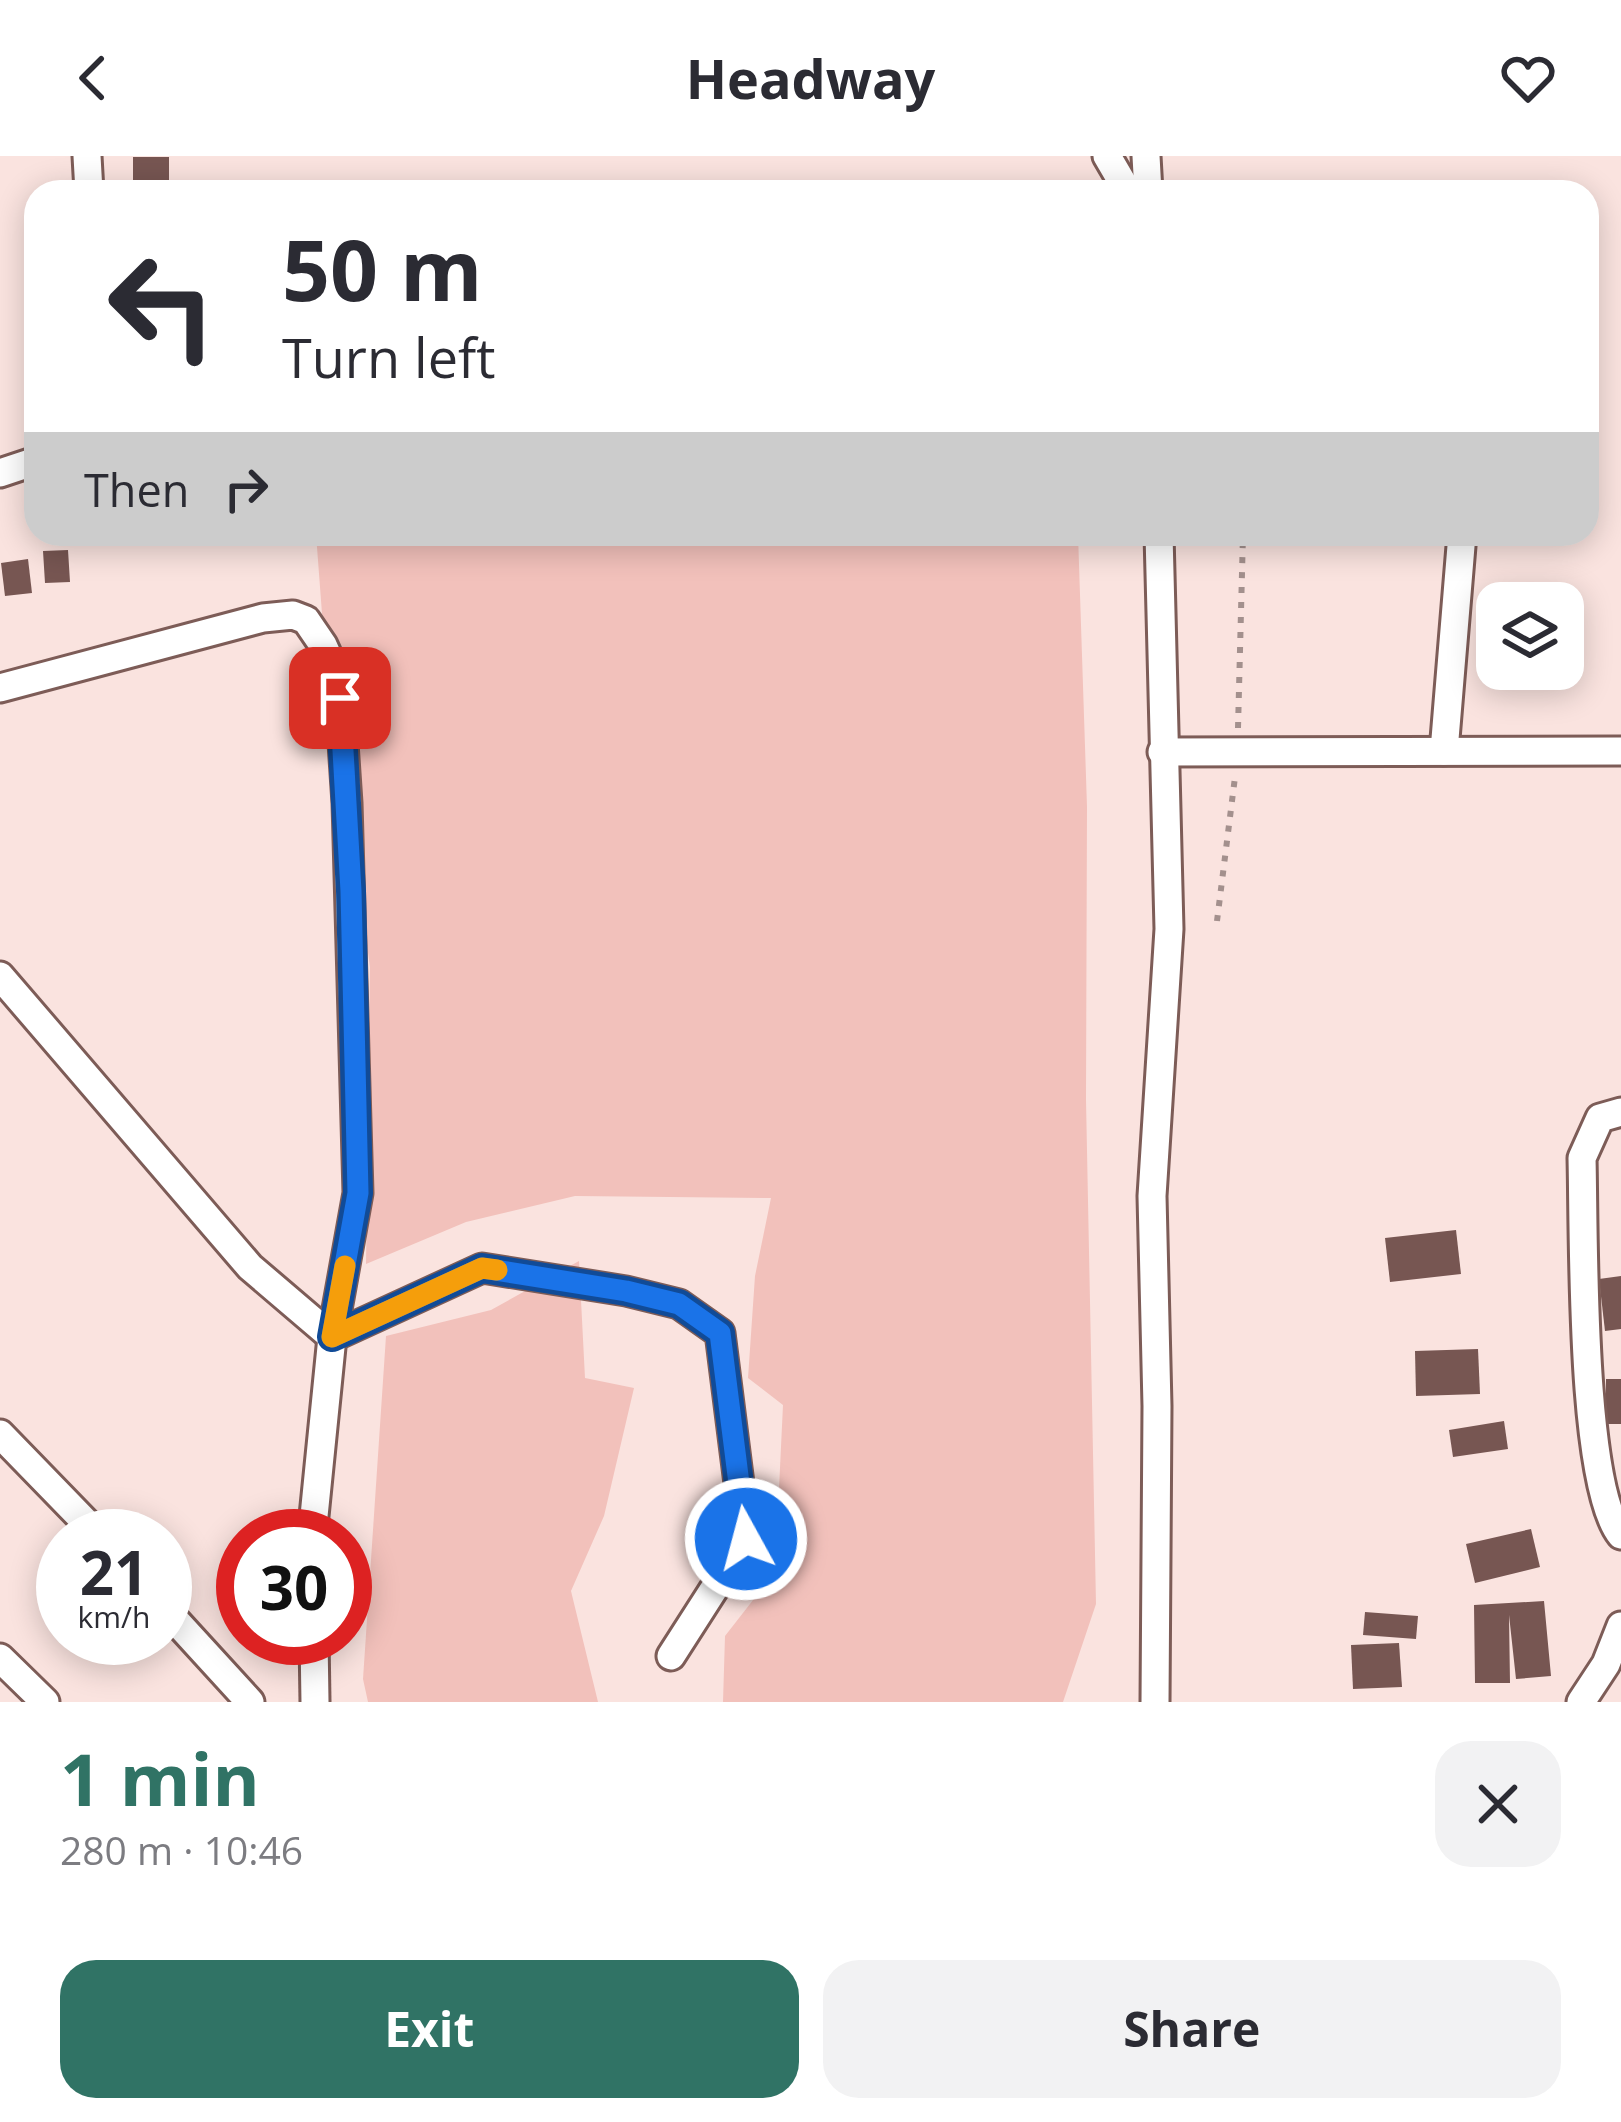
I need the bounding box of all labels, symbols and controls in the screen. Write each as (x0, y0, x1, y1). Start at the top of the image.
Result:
text: Headway (686, 41, 935, 115)
icon: back (60, 45, 126, 111)
icon: heart (1495, 45, 1561, 111)
text: 50 m (282, 211, 482, 326)
icon: left (84, 228, 240, 384)
text: Turn left (282, 320, 495, 394)
icon: right (213, 456, 279, 522)
text: Then (84, 459, 189, 520)
map controls (1476, 582, 1584, 690)
button: layers (1476, 582, 1584, 690)
pin (289, 647, 391, 749)
icon: arrive (307, 665, 373, 731)
position arrow (683, 1476, 809, 1602)
speed limit sign: 30 (216, 1509, 372, 1665)
text: 21 (80, 1531, 148, 1613)
text: km/h (78, 1596, 150, 1637)
text: 1 min (60, 1729, 260, 1827)
button: close (1435, 1741, 1561, 1867)
text: 280 m · 10:46 (60, 1823, 303, 1876)
button: Exit (60, 1960, 799, 2098)
button: Share (823, 1960, 1561, 2098)

